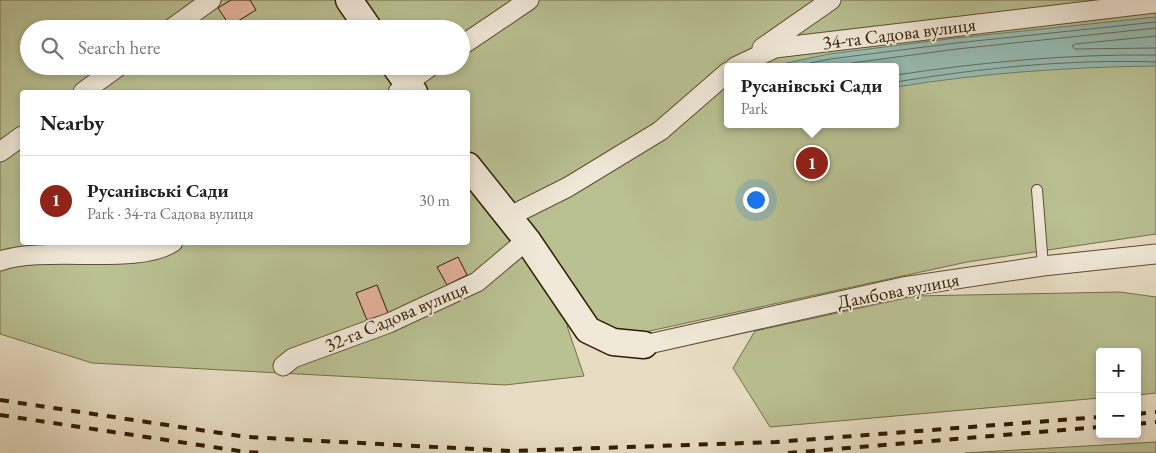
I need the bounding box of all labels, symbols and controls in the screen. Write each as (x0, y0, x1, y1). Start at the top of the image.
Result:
street label: 34-та Садова вулиця (821, 12, 978, 55)
search box (20, 20, 470, 75)
icon: search (38, 34, 66, 62)
text: Search here (78, 35, 160, 60)
popup (724, 63, 899, 128)
text: Русанівські Сади (741, 73, 882, 98)
text: Park (741, 98, 768, 119)
text: Nearby (40, 109, 104, 136)
pin: 1 (796, 144, 828, 182)
text: Русанівські Сади (87, 178, 229, 203)
your location (743, 187, 769, 213)
text: 1 (52, 190, 60, 211)
text: 30 m (419, 190, 450, 211)
text: Park · 34-та Садова вулиця (87, 203, 254, 224)
street label: Дамбова вулиця (835, 266, 962, 315)
street label: 32-га Садова вулиця (321, 275, 472, 358)
map controls (1096, 348, 1141, 438)
button: + (1096, 348, 1141, 393)
button: − (1096, 393, 1141, 438)

